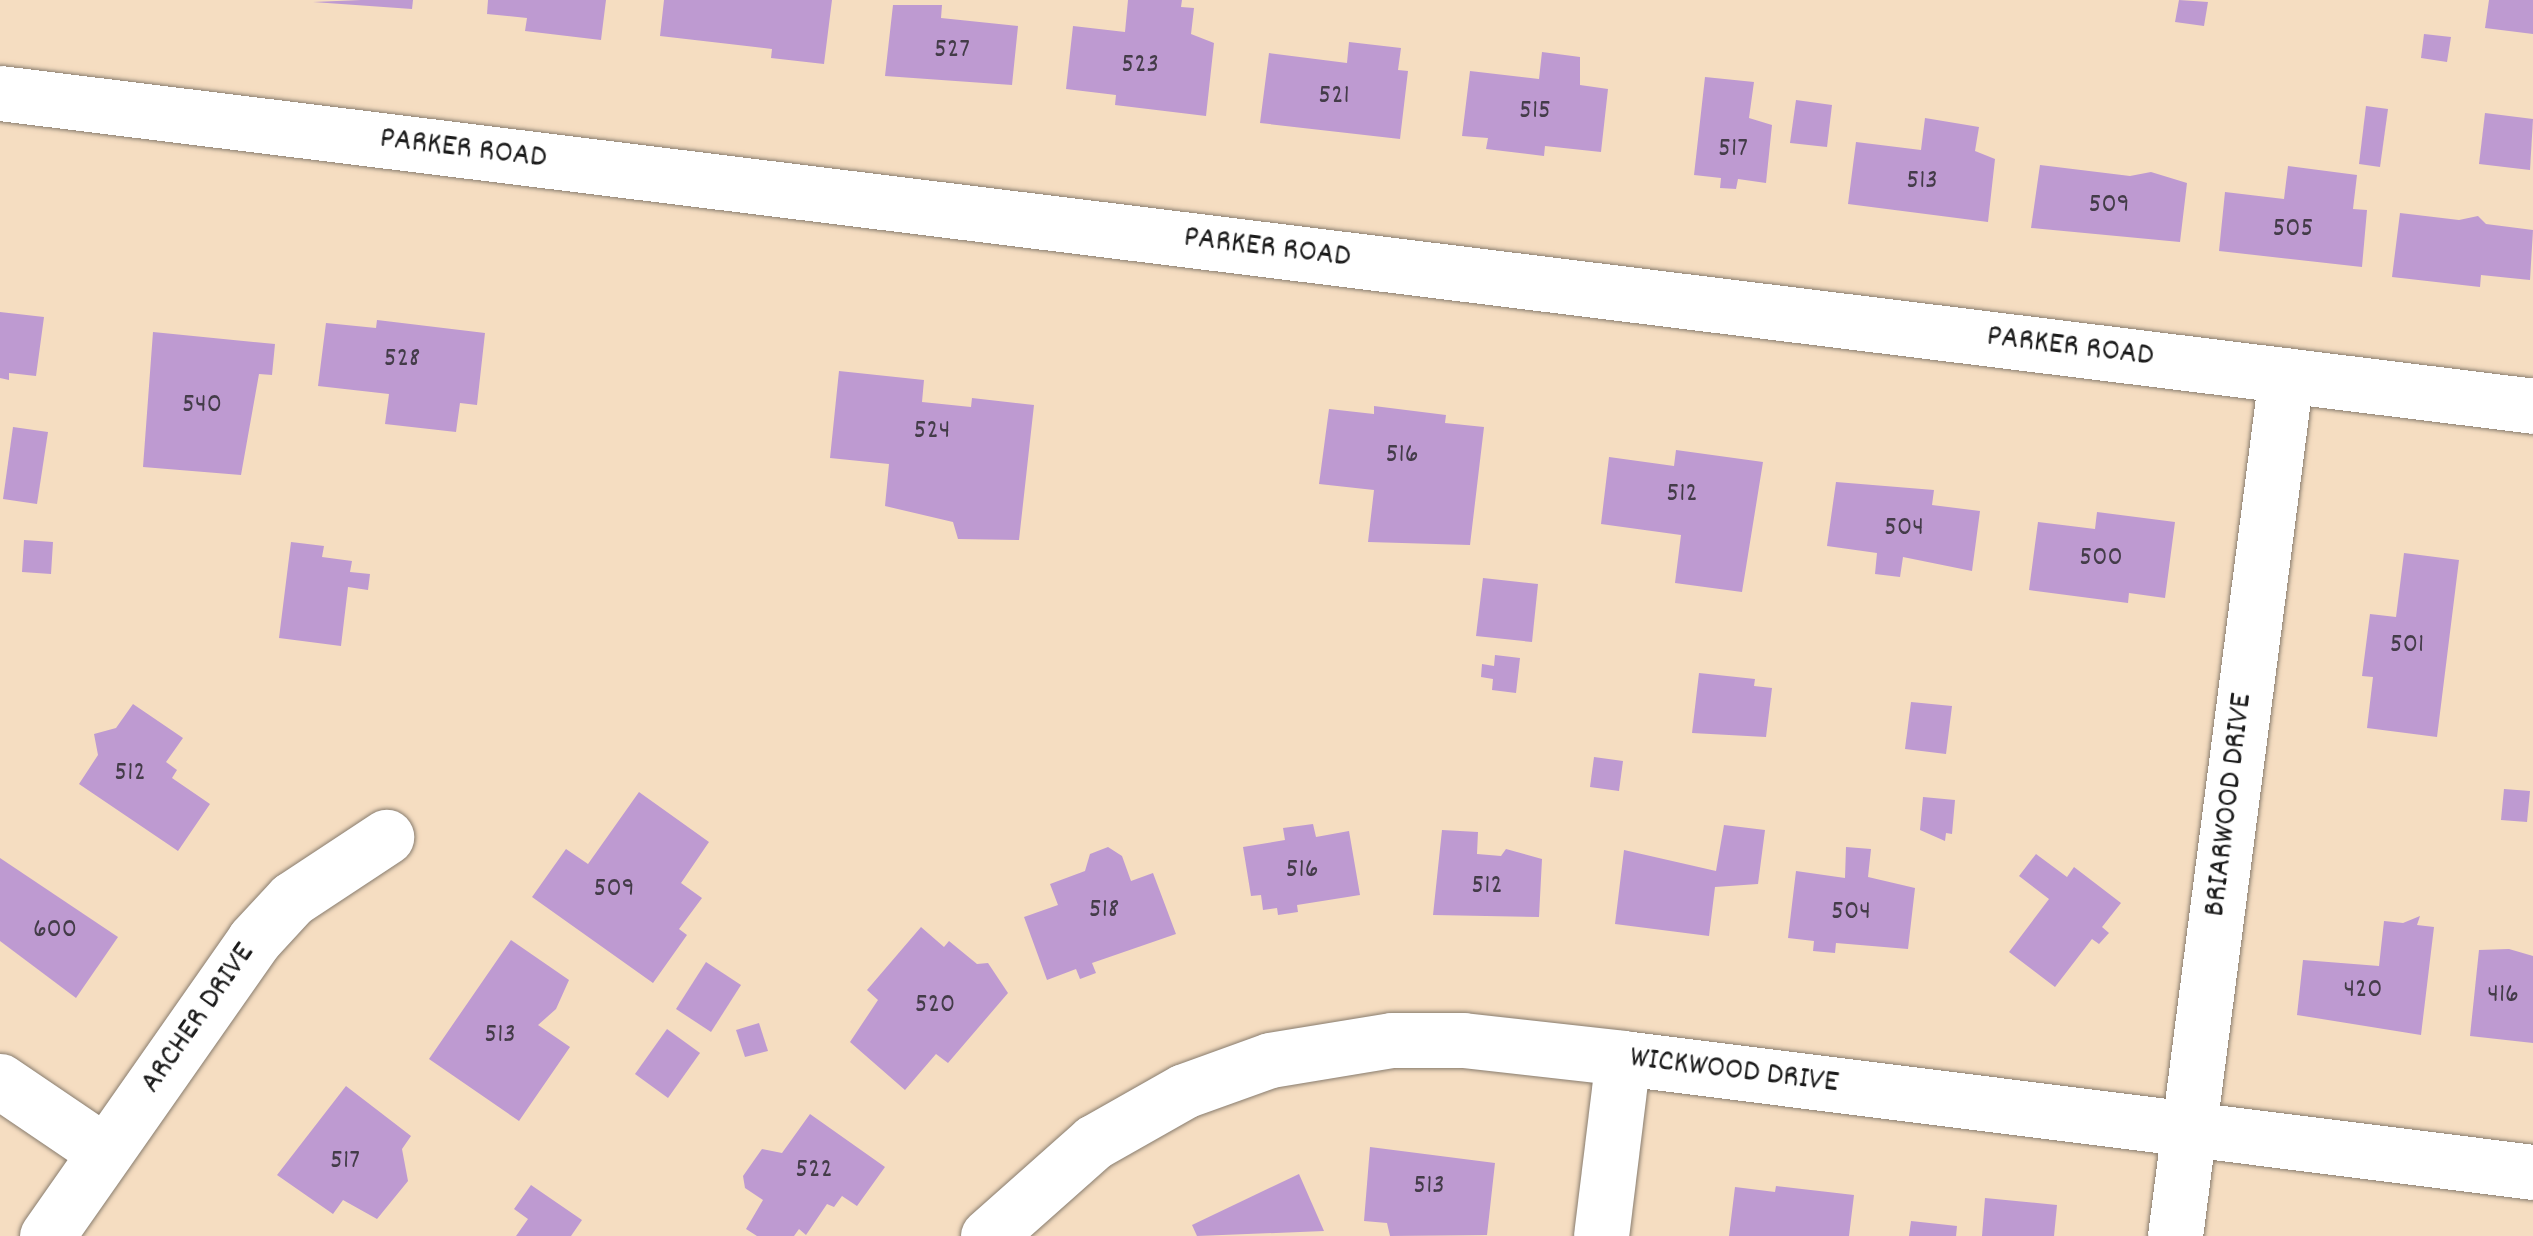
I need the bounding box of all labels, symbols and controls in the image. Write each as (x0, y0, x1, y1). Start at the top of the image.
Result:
house number: 527 (934, 34, 970, 68)
house number: 523 (1121, 49, 1159, 83)
house number: 521 (1318, 80, 1350, 114)
house number: 515 (1519, 95, 1551, 129)
street label: PARKER ROAD (377, 121, 549, 179)
house number: 517 (1718, 133, 1748, 167)
house number: 513 (1906, 165, 1938, 199)
house number: 509 (2088, 189, 2130, 223)
house number: 505 (2272, 213, 2314, 247)
street label: PARKER ROAD (1181, 220, 1353, 278)
street label: PARKER ROAD (1984, 319, 2156, 377)
house number: 528 (384, 343, 420, 377)
house number: 540 (182, 389, 222, 423)
house number: 524 (914, 415, 950, 449)
house number: 516 (1386, 439, 1418, 473)
house number: 512 (1666, 478, 1698, 512)
house number: 504 (1884, 512, 1924, 546)
house number: 500 (2079, 542, 2123, 576)
house number: 501 (2390, 629, 2424, 663)
street label: BRIARWOOD DRIVE (2197, 691, 2263, 919)
house number: 512 (114, 757, 146, 791)
house number: 516 (1286, 854, 1318, 888)
house number: 512 (1471, 870, 1503, 904)
house number: 509 (593, 873, 635, 907)
house number: 518 (1089, 894, 1119, 928)
house number: 504 (1831, 896, 1871, 930)
house number: 600 (33, 914, 77, 948)
street label: ARCHER DRIVE (133, 936, 265, 1102)
house number: 420 (2343, 974, 2383, 1008)
house number: 416 (2487, 979, 2519, 1013)
house number: 520 (915, 989, 955, 1023)
house number: 513 (484, 1019, 516, 1053)
street label: WICKWOOD DRIVE (1628, 1040, 1840, 1104)
house number: 517 (330, 1145, 360, 1179)
house number: 522 (795, 1154, 833, 1188)
house number: 513 (1413, 1170, 1445, 1204)

